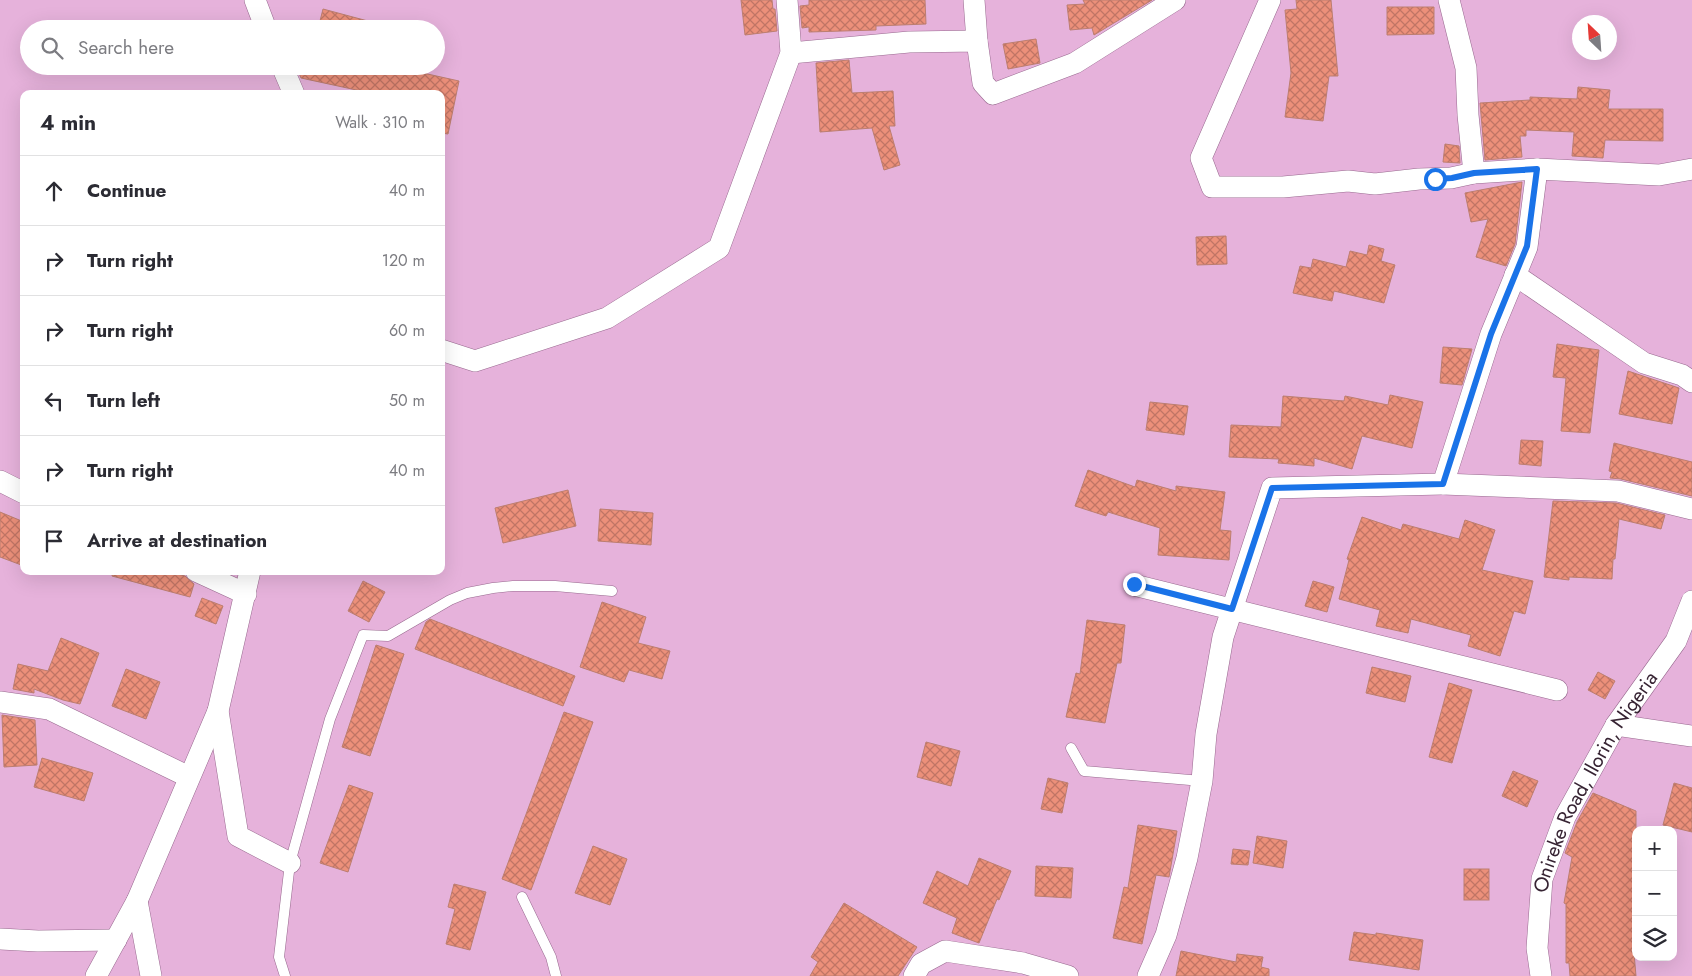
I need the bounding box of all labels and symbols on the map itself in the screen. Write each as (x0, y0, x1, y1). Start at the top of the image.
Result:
north arrow (1572, 15, 1617, 60)
route start (1424, 168, 1447, 191)
route end (1123, 573, 1146, 596)
street label: Onireke Road, Ilorin, Nigeria (1527, 665, 1664, 893)

